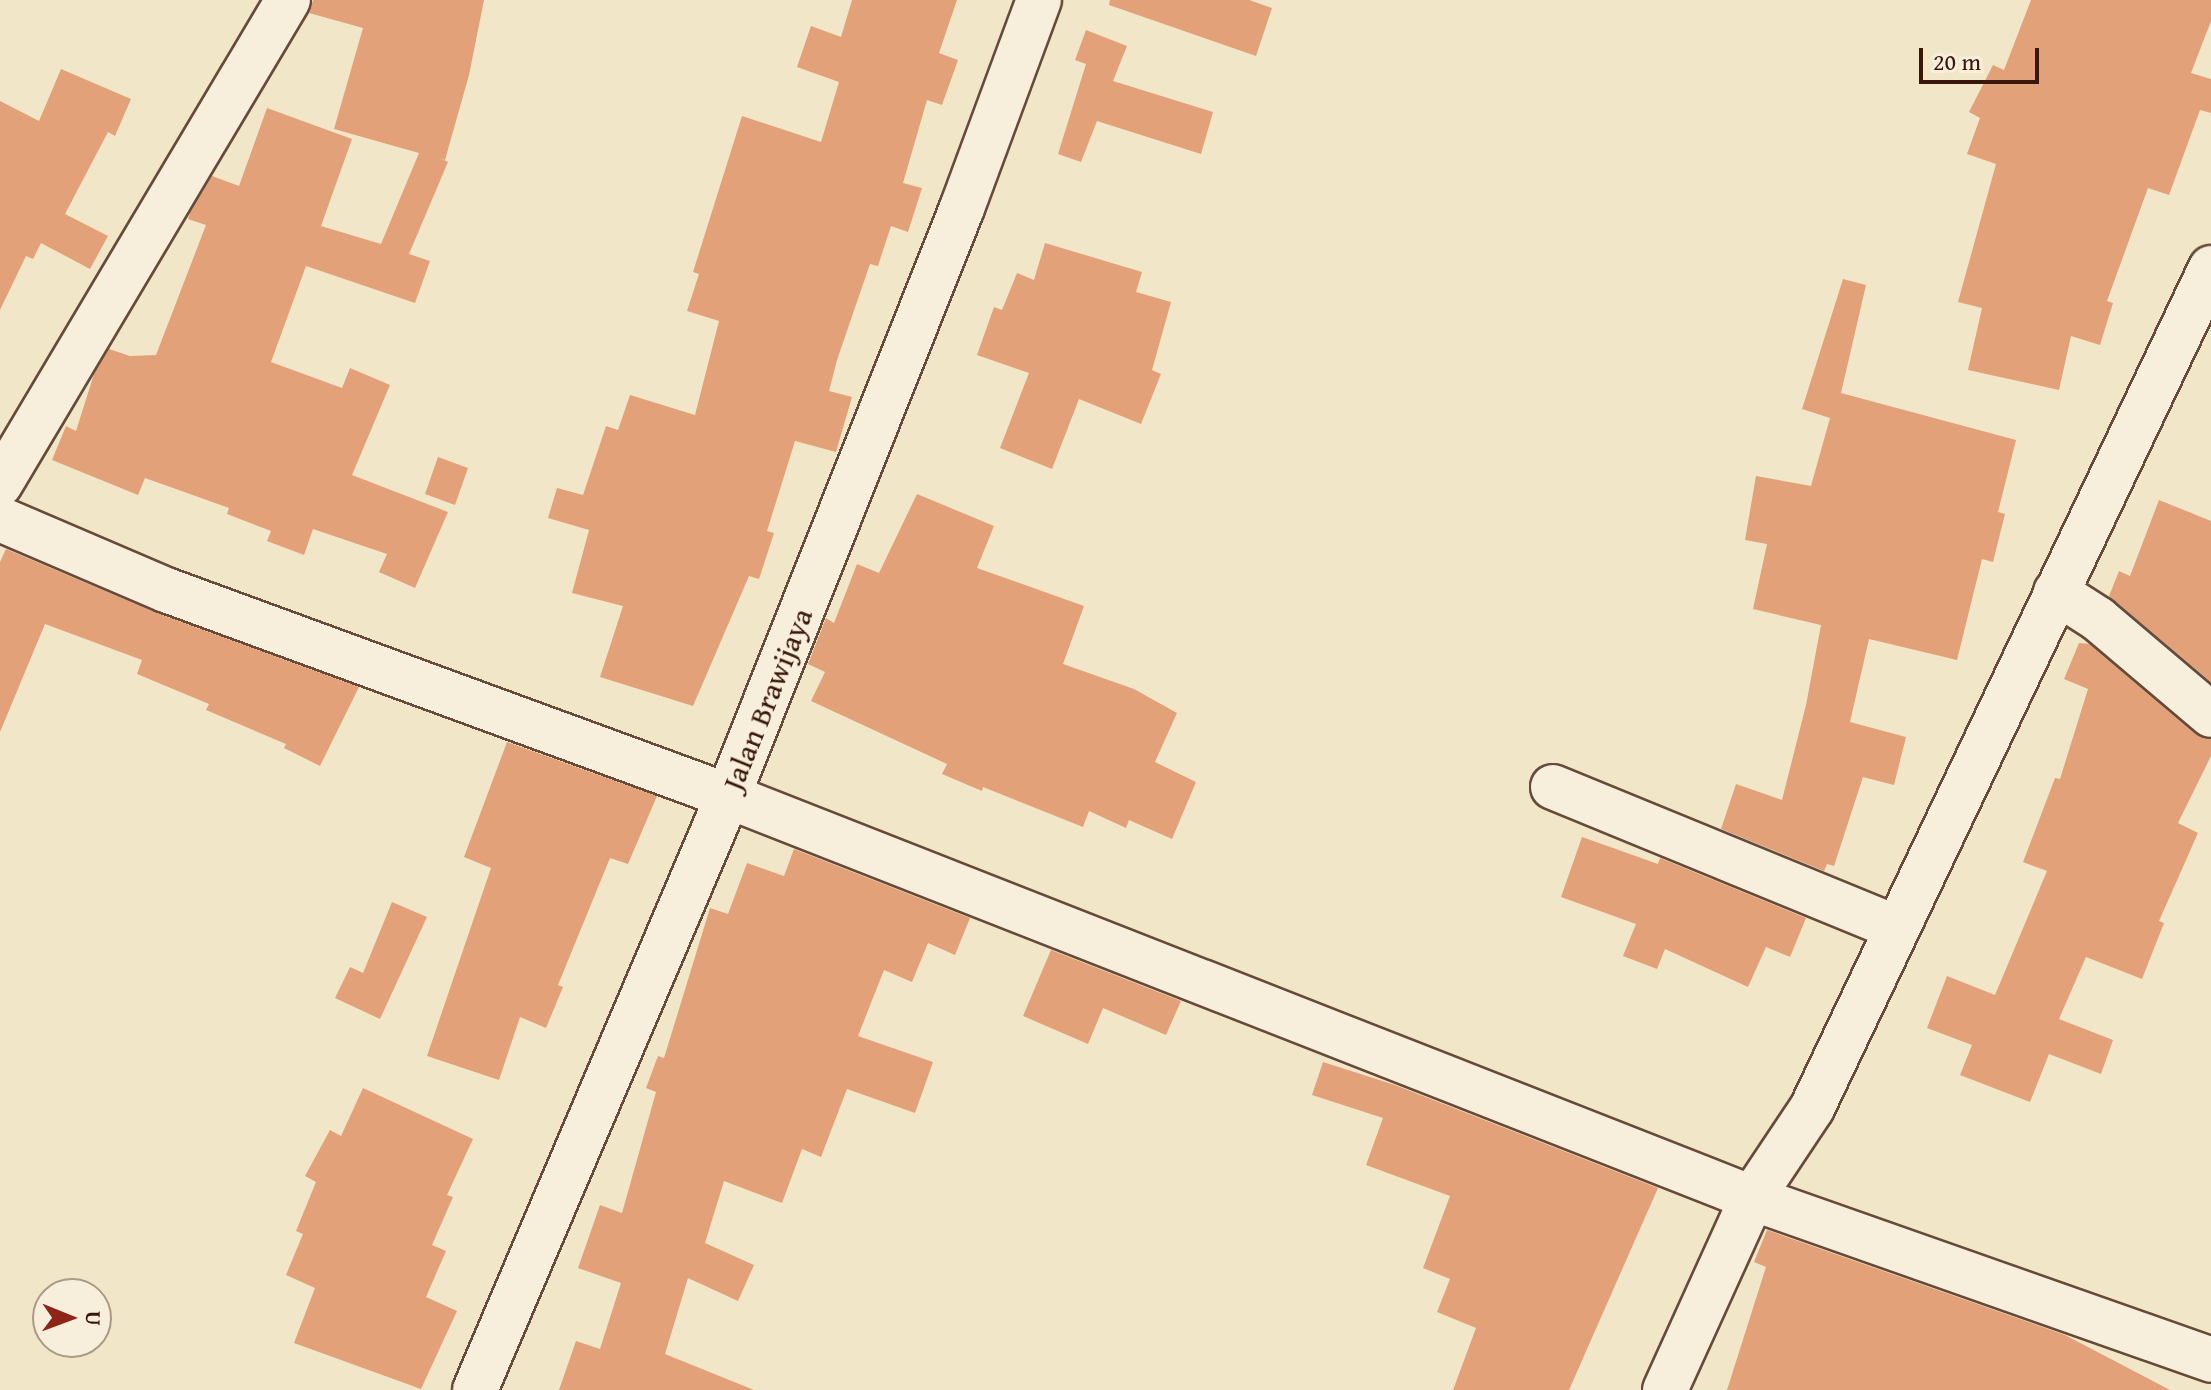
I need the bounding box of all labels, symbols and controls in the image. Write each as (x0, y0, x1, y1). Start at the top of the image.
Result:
scale bar (1923, 32, 2043, 82)
text: 20 m (1933, 44, 1981, 79)
street label: Jalan Brawijaya (714, 603, 820, 795)
north arrow (32, 1278, 112, 1358)
text: U (78, 1311, 110, 1326)

